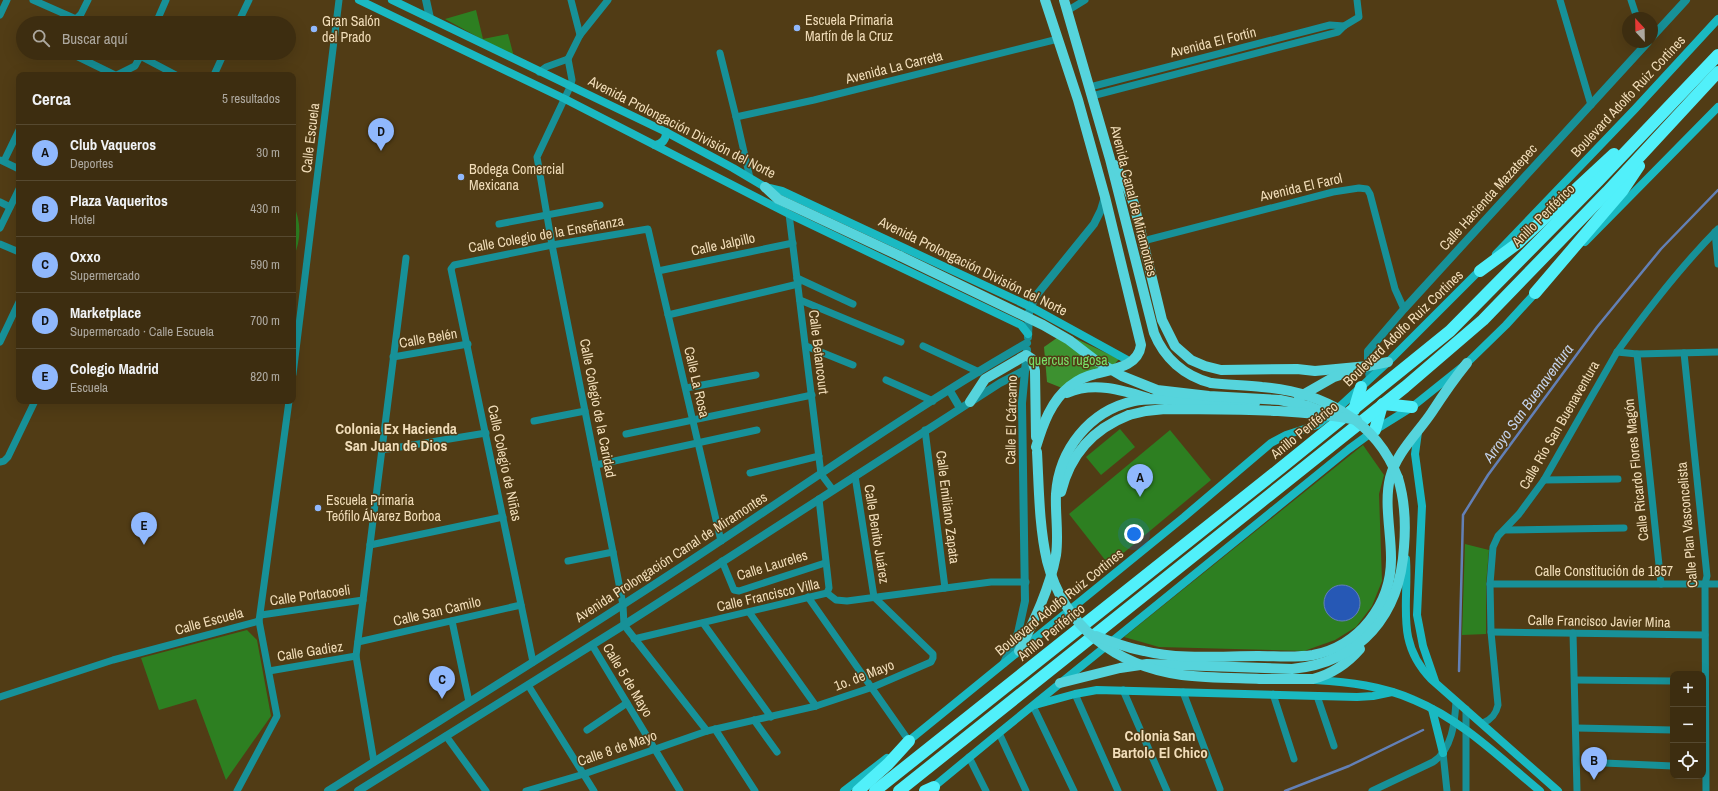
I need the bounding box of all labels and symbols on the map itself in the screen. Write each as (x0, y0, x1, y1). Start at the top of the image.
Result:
place label: Escuela Primaria Martín de la Cruz (805, 11, 894, 45)
place label: Gran Salón del Prado (322, 12, 380, 46)
north arrow (1622, 12, 1658, 48)
marker: Escuela Primaria Martín de la Cruz (792, 23, 802, 33)
street label: Avenida El Fortín (1167, 23, 1258, 62)
marker: Gran Salón del Prado (309, 24, 319, 34)
street label: Boulevard Adolfo Ruiz Cortines (1567, 31, 1689, 161)
street label: Avenida La Carreta (843, 46, 945, 88)
street label: Avenida Prolongación División del Norte (584, 71, 779, 182)
street label: Calle Escuela (297, 101, 323, 174)
pin: D (368, 118, 394, 151)
street label: Avenida Canal de Miramontes (1106, 123, 1162, 279)
street label: Calle Hacienda Mazatepec (1435, 140, 1541, 254)
place label: Bodega Comercial Mexicana (469, 160, 564, 194)
street label: Avenida El Farol (1257, 169, 1344, 205)
marker: Bodega Comercial Mexicana (456, 172, 466, 182)
street label: Anillo Periférico (1507, 180, 1578, 251)
street label: Calle Colegio de la Enseñanza (467, 211, 626, 257)
street label: Avenida Prolongación División del Norte (875, 212, 1070, 320)
street label: Calle Jalpillo (689, 228, 757, 260)
street label: Boulevard Adolfo Ruiz Cortines (1339, 266, 1467, 390)
street label: Calle Betancourt (805, 309, 833, 395)
street label: Calle Belén (398, 324, 458, 352)
street label: Calle Colegio de la Caridad (576, 337, 620, 479)
water label: Arroyo San Buenaventura (1477, 339, 1578, 467)
street label: Calle La Rosa (680, 345, 714, 420)
park label: quercus rugosa (1028, 351, 1108, 369)
street label: Calle Río San Buenaventura (1515, 357, 1603, 493)
street label: Calle El Cárcamo (1001, 375, 1021, 465)
street label: Anillo Periférico (1266, 397, 1341, 463)
street label: Calle Ricardo Flores Magón (1620, 398, 1652, 542)
street label: Calle Colegio de Niñas (484, 403, 526, 523)
district label: Colonia Ex Hacienda San Juan de Dios (335, 418, 457, 456)
street label: Calle Emiliano Zapata (932, 450, 964, 565)
street label: Calle Plan Vasconcelista (1672, 461, 1701, 589)
pin: A (1127, 464, 1153, 497)
street label: Calle Benito Juárez (860, 483, 894, 585)
street label: Avenida Prolongación Canal de Miramontes (571, 488, 771, 627)
place label: Escuela Primaria Teófilo Álvarez Borboa (326, 491, 441, 525)
marker: Escuela Primaria Teófilo Álvarez Borboa (313, 503, 323, 513)
pin: E (131, 512, 157, 545)
your location (1124, 524, 1144, 544)
street label: Boulevard Adolfo Ruiz Cortines (991, 544, 1127, 659)
street label: Calle Laureles (734, 546, 810, 584)
street label: Calle Constitución de 1857 (1535, 562, 1673, 580)
street label: Calle Francisco Villa (715, 574, 822, 616)
street label: Calle Portacoeli (269, 580, 351, 610)
street label: Calle San Camilo (391, 592, 483, 630)
street label: Anillo Periférico (1013, 599, 1088, 665)
street label: Calle Escuela (173, 603, 246, 639)
street label: Calle Francisco Javier Mina (1527, 611, 1671, 631)
street label: Calle Gadiez (276, 637, 344, 665)
street label: Calle 5 de Mayo (599, 640, 657, 720)
street label: 1o. de Mayo (831, 655, 897, 695)
pin: C (429, 666, 455, 699)
district label: Colonia San Bartolo El Chico (1112, 725, 1208, 763)
street label: Calle 8 de Mayo (575, 726, 659, 770)
pin: B (1581, 747, 1607, 780)

